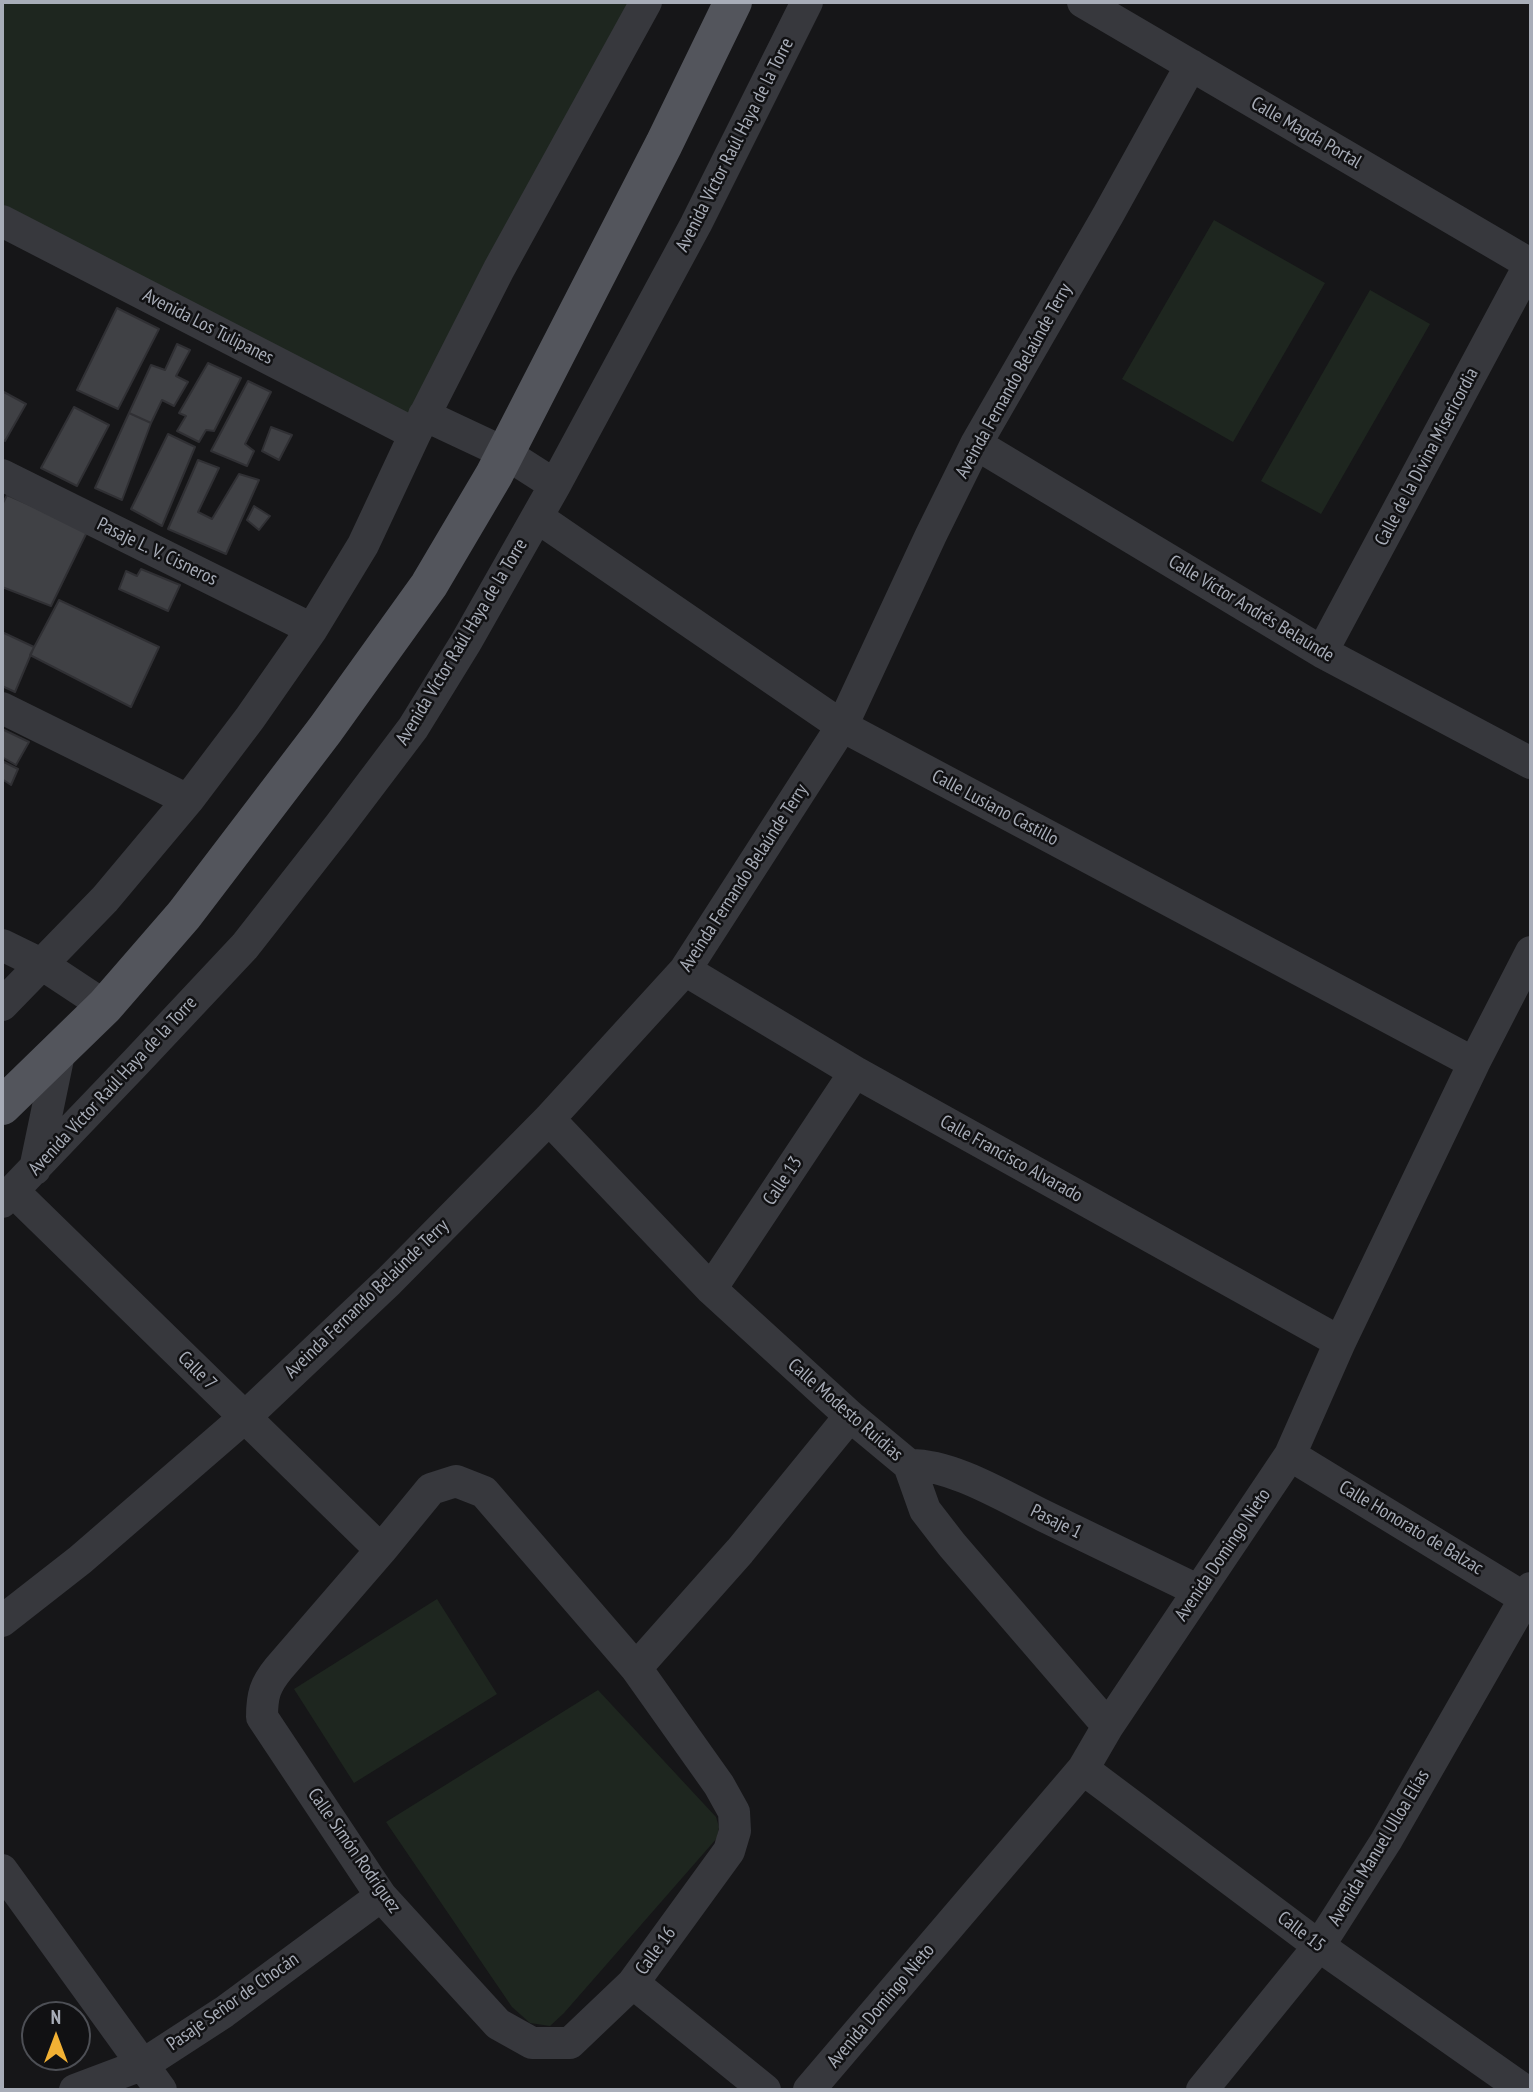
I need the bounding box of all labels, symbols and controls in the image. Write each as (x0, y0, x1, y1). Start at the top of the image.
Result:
street label: Avenida Víctor Raúl Haya de la Torre (671, 34, 799, 256)
street label: Calle Magda Portal (1247, 92, 1365, 174)
street label: Aveinda Fernando Belaúnde Terry (951, 280, 1077, 482)
street label: Avenida Los Tulipanes (139, 284, 277, 370)
street label: Calle de la Divina Misericordia (1370, 364, 1484, 550)
street label: Pasaje L. V. Cisneros (93, 513, 221, 591)
street label: Avenida Víctor Raúl Haya de la Torre (391, 535, 533, 749)
street label: Calle Víctor Andrés Belaúnde (1164, 551, 1338, 667)
street label: Calle Lusiano Castillo (928, 765, 1062, 851)
street label: Aveinda Fernando Belaúnde Terry (675, 780, 813, 976)
street label: Avenida Víctor Raúl Haya de la Torre (24, 992, 202, 1180)
street label: Calle Francisco Alvarado (936, 1110, 1086, 1208)
street label: Calle 13 (758, 1152, 808, 1210)
street label: Aveinda Fernando Belaúnde Terry (280, 1215, 454, 1383)
street label: Calle 7 (173, 1347, 221, 1395)
street label: Calle Modesto Ruidias (783, 1354, 907, 1466)
street label: Calle Honorato de Balzac (1335, 1476, 1487, 1580)
street label: Avenida Domingo Nieto (1170, 1484, 1276, 1626)
street label: Pasaje 1 (1027, 1500, 1085, 1544)
street label: Avenida Manuel Ulloa Elías (1323, 1766, 1435, 1930)
street label: Calle Simón Rodríguez (302, 1784, 406, 1918)
street label: Calle 15 (1273, 1907, 1329, 1957)
street label: Calle 16 (631, 1923, 681, 1979)
street label: Avenida Domingo Nieto (822, 1939, 940, 2073)
street label: Pasaje Señor de Chocán (163, 1948, 303, 2056)
north arrow (21, 2001, 91, 2071)
text: N (51, 2005, 61, 2029)

